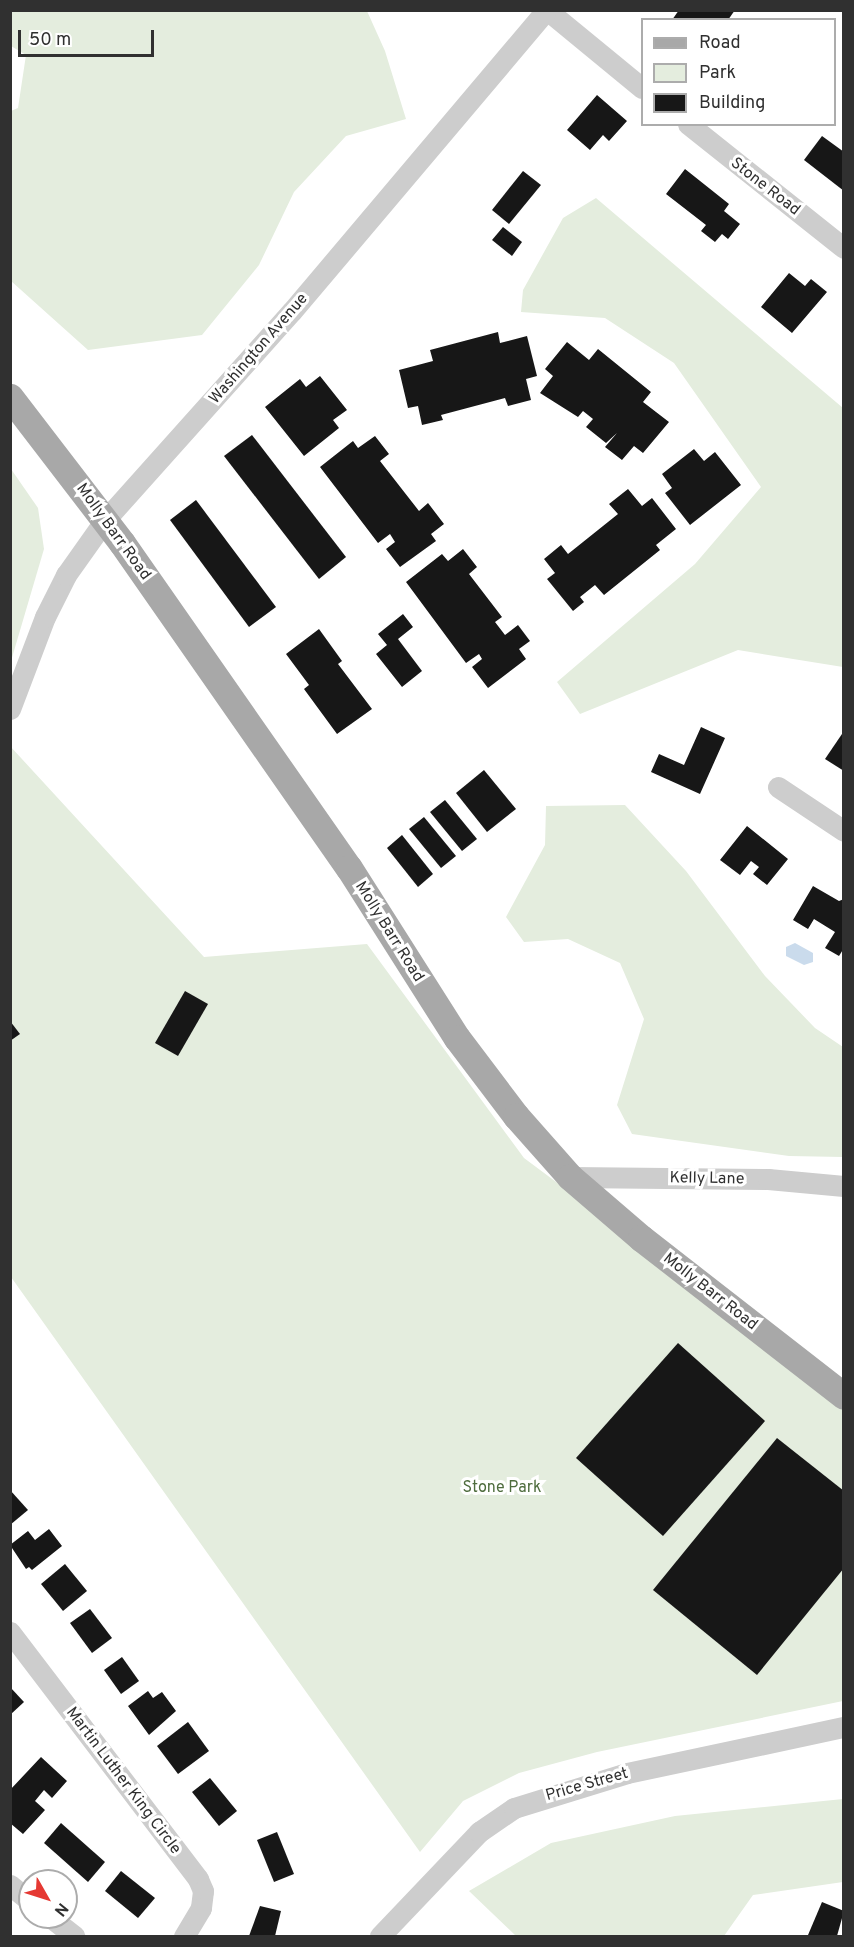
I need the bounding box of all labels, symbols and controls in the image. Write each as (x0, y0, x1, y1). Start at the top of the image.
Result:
scale bar (21, 18, 158, 56)
legend (641, 18, 836, 126)
text: 50 m (29, 29, 71, 52)
text: Road (699, 32, 741, 55)
text: Park (699, 62, 736, 85)
text: Building (699, 92, 765, 115)
street label: Stone Road (726, 154, 804, 220)
street label: Washington Avenue (205, 289, 313, 409)
street label: Molly Barr Road (71, 480, 155, 584)
street label: Molly Barr Road (350, 878, 428, 986)
street label: Kelly Lane (669, 1169, 745, 1189)
street label: Molly Barr Road (659, 1249, 761, 1335)
park label: Stone Park (463, 1478, 541, 1498)
street label: Martin Luther King Circle (61, 1704, 185, 1858)
street label: Price Street (544, 1764, 630, 1806)
north arrow (18, 1869, 78, 1929)
text: N (49, 1898, 72, 1920)

